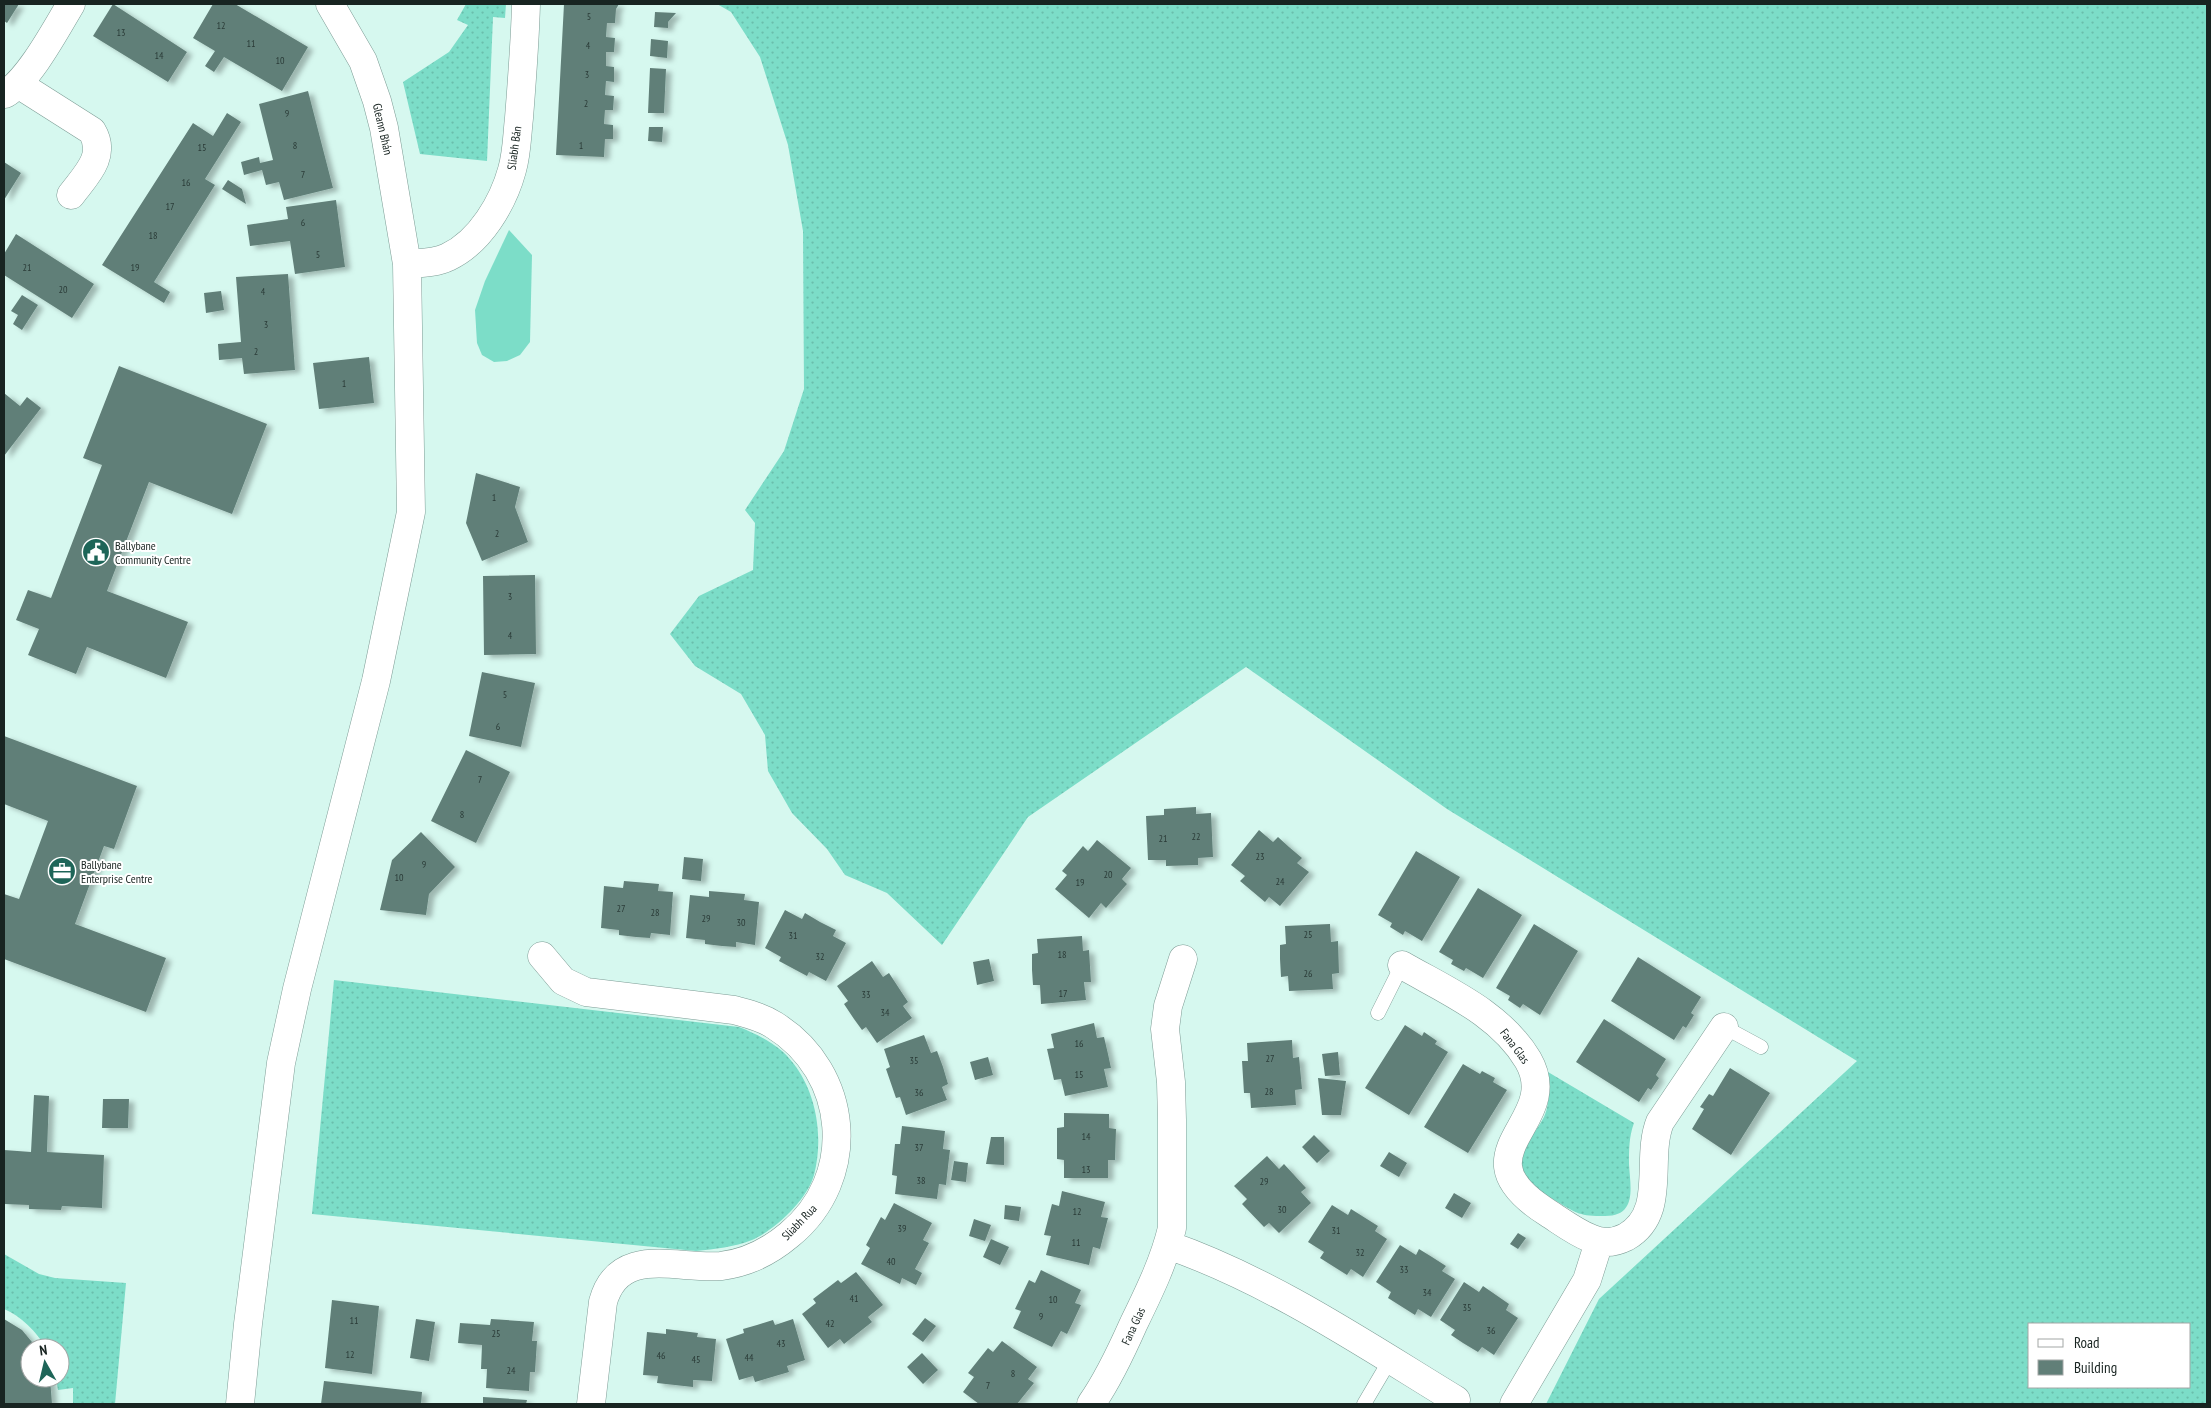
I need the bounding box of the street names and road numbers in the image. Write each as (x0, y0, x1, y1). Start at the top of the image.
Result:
street label: Gleann Bhán (370, 102, 396, 156)
street label: Sliabh Bán (504, 125, 524, 171)
street label: Fana Glas (1497, 1026, 1533, 1066)
street label: Sliabh Rua (778, 1201, 820, 1243)
street label: Fana Glas (1118, 1305, 1148, 1347)

